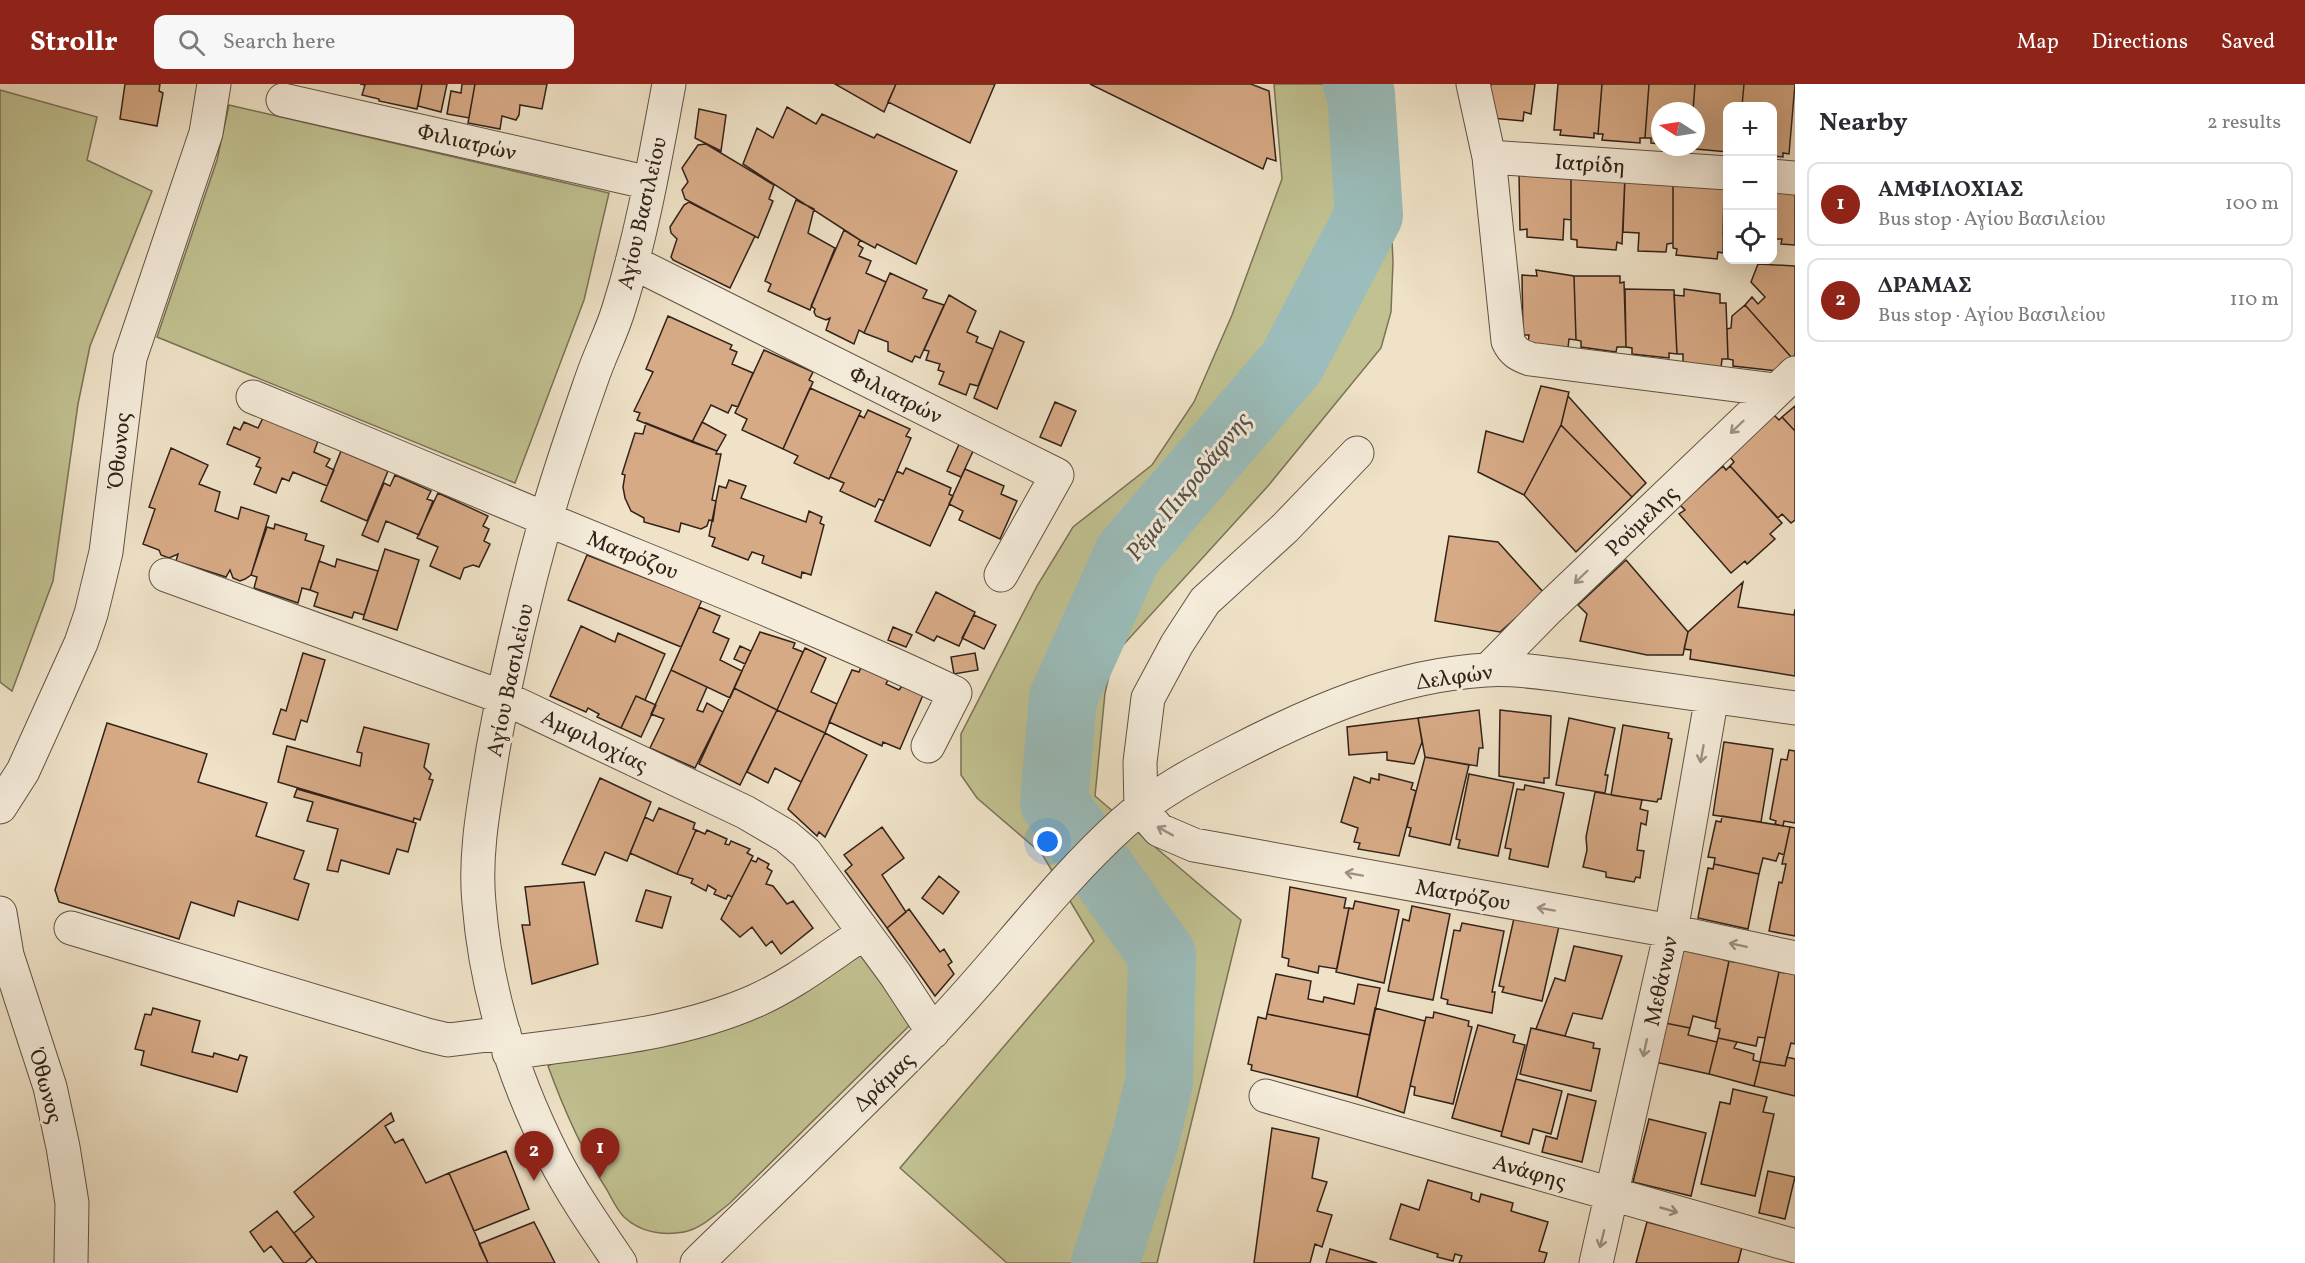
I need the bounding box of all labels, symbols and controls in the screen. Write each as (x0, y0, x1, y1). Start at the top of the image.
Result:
search box (154, 15, 574, 69)
text: Strollr (30, 23, 118, 62)
icon: search (175, 26, 208, 59)
text: Search here (223, 27, 335, 58)
text: Map (2017, 28, 2059, 57)
text: Directions (2092, 28, 2188, 57)
text: Saved (2221, 28, 2275, 57)
north arrow (1651, 102, 1705, 156)
map controls (1723, 102, 1777, 264)
button: + (1723, 102, 1777, 156)
text: Nearby (1819, 105, 1908, 141)
text: 2 results (2207, 109, 2281, 137)
street label: Φιλιατρών (414, 117, 519, 170)
street label: Αγίου Βασιλείου (611, 134, 676, 293)
street label: Ιατρίδη (1553, 148, 1626, 183)
button: − (1723, 156, 1777, 210)
text: ΑΜΦΙΛΟΧΙΑΣ (1878, 175, 2023, 206)
text: 1 (1836, 190, 1845, 218)
text: 100 m (2225, 190, 2279, 218)
text: Bus stop · Αγίου Βασιλείου (1878, 206, 2105, 234)
button: locate (1723, 210, 1777, 264)
text: ΔΡΑΜΑΣ (1878, 271, 1971, 302)
text: 2 (1835, 286, 1846, 314)
text: 110 m (2230, 286, 2279, 314)
text: Bus stop · Αγίου Βασιλείου (1878, 302, 2105, 330)
street label: Φιλιατρών (843, 360, 947, 433)
water label: Ρέμα Πικροδάφνης (1119, 405, 1261, 569)
street label: Όθωνος (101, 411, 140, 491)
one-way arrow (1730, 420, 1745, 434)
street label: Ρούμελης (1599, 479, 1686, 564)
street label: Ματρόζου (582, 524, 682, 589)
one-way arrow (1574, 570, 1589, 584)
street label: Αγίου Βασιλείου (480, 601, 543, 760)
street label: Δελφών (1414, 658, 1495, 699)
street label: Αμφιλοχίας (535, 703, 653, 782)
one-way arrow (1696, 744, 1707, 763)
one-way arrow (1157, 825, 1174, 837)
your location (1033, 827, 1062, 856)
one-way arrow (1345, 868, 1365, 879)
street label: Ματρόζου (1413, 873, 1512, 920)
one-way arrow (1537, 903, 1557, 914)
street label: Μεθάνων (1638, 933, 1687, 1029)
one-way arrow (1728, 939, 1747, 951)
one-way arrow (1639, 1038, 1650, 1058)
street label: Όθωνος (19, 1044, 69, 1127)
street label: Δράμας (847, 1046, 922, 1120)
pin: 1 (580, 1128, 620, 1178)
pin: 2 (514, 1132, 554, 1181)
street label: Ανάφης (1489, 1148, 1570, 1199)
one-way arrow (1659, 1205, 1678, 1217)
one-way arrow (1595, 1229, 1607, 1248)

